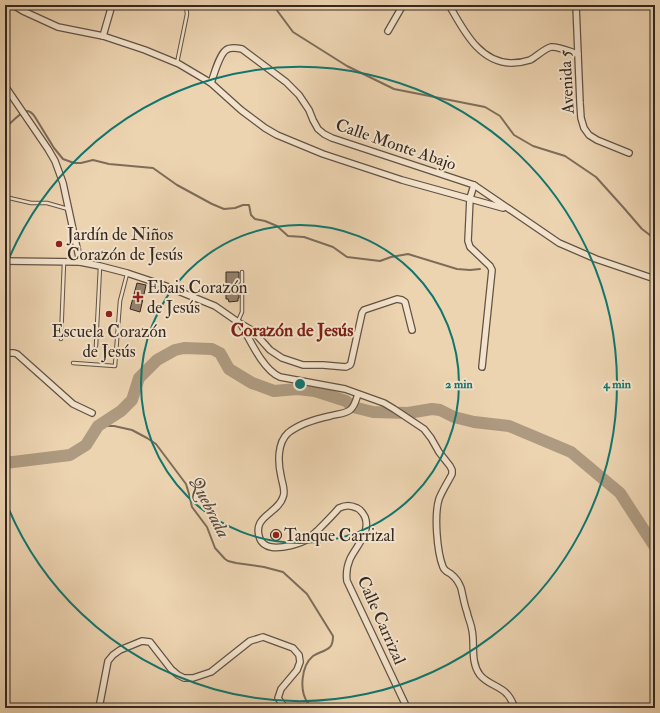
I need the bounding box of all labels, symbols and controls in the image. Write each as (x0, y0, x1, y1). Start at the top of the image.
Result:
street label: Avenida 5 (554, 49, 579, 116)
street label: Calle Monte Abajo (333, 114, 459, 175)
place label: Jardín de Niños Corazón de Jesús (66, 224, 183, 266)
marker: Jardín de Niños Corazón de Jesús (54, 239, 64, 249)
place label: Ebais Corazón de Jesús (147, 277, 248, 319)
marker: Ebais Corazón de Jesús (132, 291, 144, 303)
marker: Escuela Corazón de Jesús (104, 309, 114, 319)
district label: Corazón de Jesús (231, 319, 353, 342)
place label: Escuela Corazón de Jesús (52, 321, 167, 363)
centre of rings (293, 377, 307, 391)
text: 2 min (445, 377, 473, 392)
text: 4 min (602, 377, 632, 392)
water label: Quebrada (184, 472, 235, 542)
place label: Tanque Carrizal (284, 525, 396, 546)
marker: Tanque Carrizal (271, 530, 281, 540)
street label: Calle Carrizal (353, 573, 411, 668)

